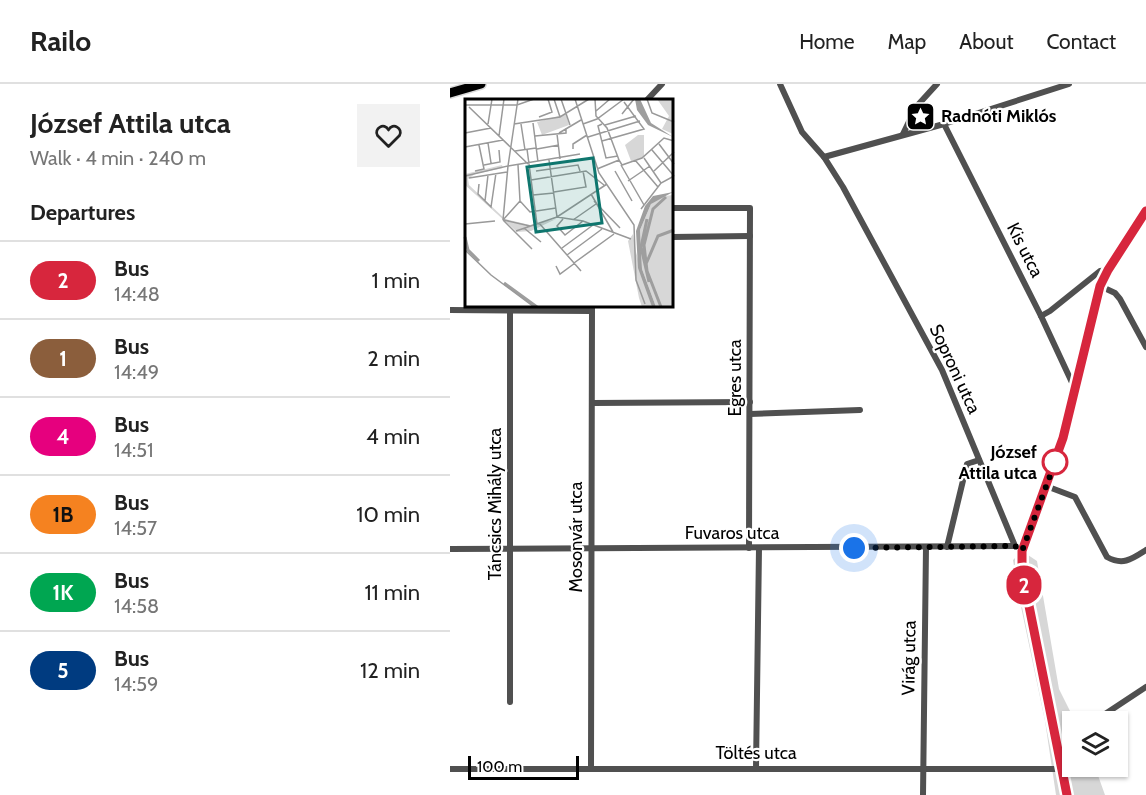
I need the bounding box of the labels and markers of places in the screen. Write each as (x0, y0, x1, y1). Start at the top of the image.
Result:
place icon: Radnóti Miklós (904, 100, 936, 132)
place label: Radnóti Miklós (941, 105, 1057, 127)
place label: József Attila utca (958, 441, 1037, 484)
marker: József Attila utca (1042, 449, 1068, 475)

